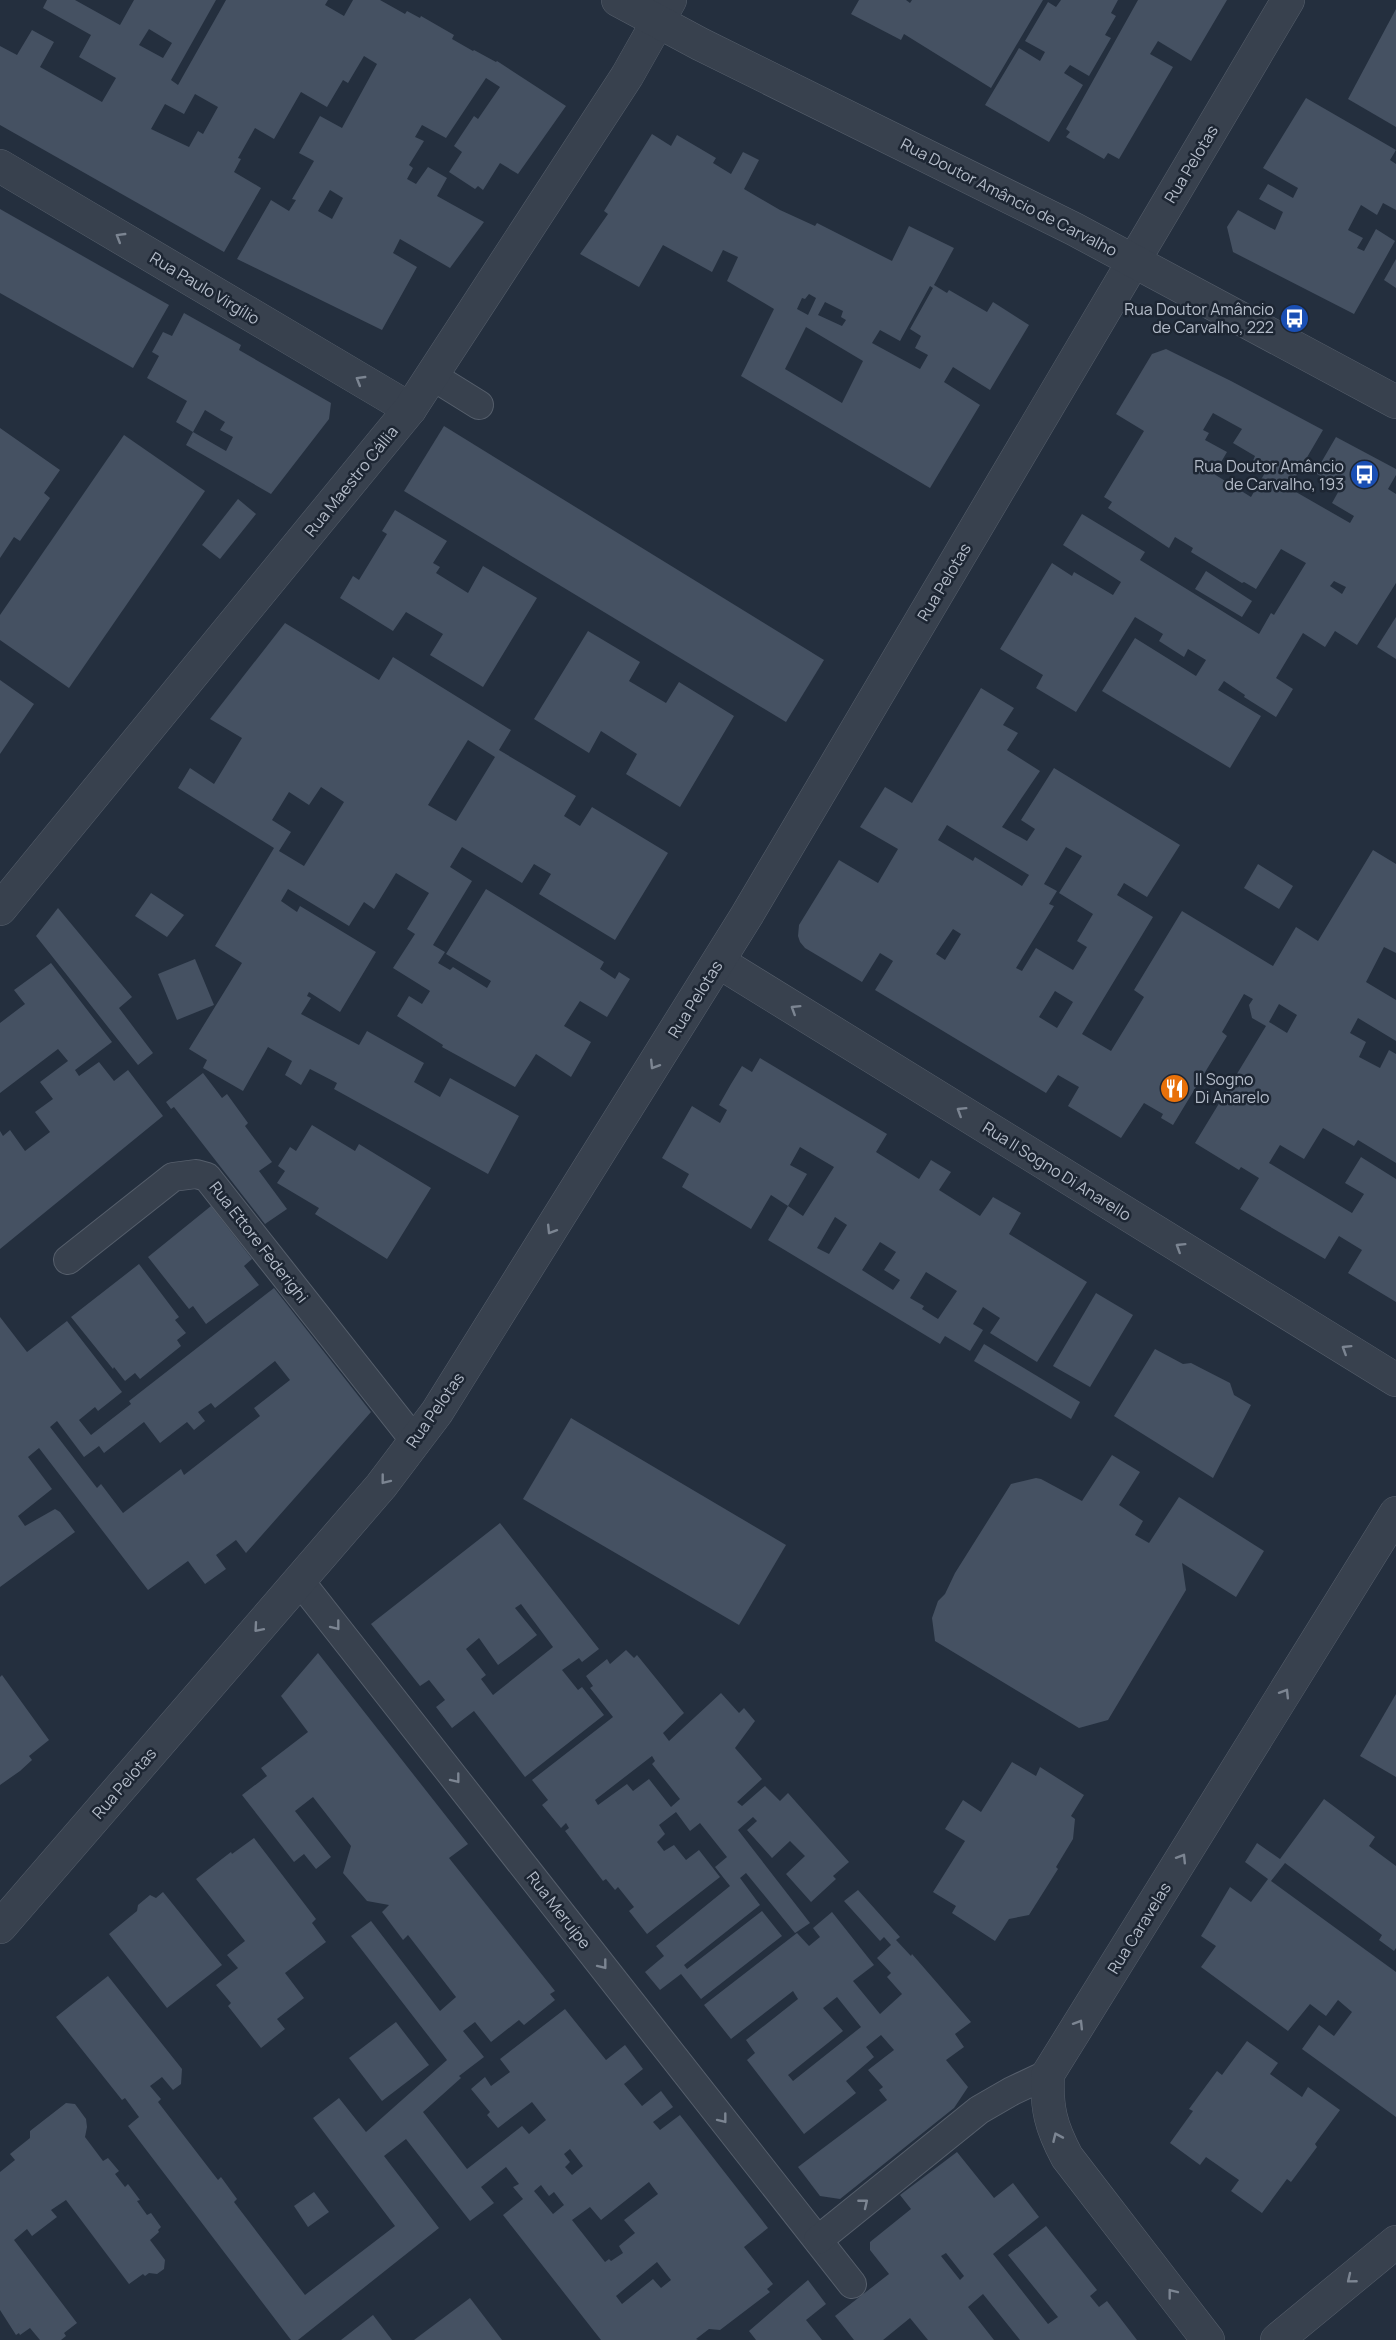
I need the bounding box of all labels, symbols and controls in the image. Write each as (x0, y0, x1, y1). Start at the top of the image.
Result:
street label: Rua Pelotas (1159, 121, 1223, 207)
street label: Rua Doutor Amâncio de Carvalho (897, 133, 1121, 261)
one-way arrow (116, 233, 126, 245)
street label: Rua Paulo Virgílio (146, 247, 264, 329)
place label: Rua Doutor Amâncio de Carvalho, 222 (1124, 298, 1274, 338)
bus stop icon: Rua Doutor Amâncio de Carvalho, 222 (1279, 302, 1311, 334)
one-way arrow (356, 375, 366, 387)
street label: Rua Maestro Cállia (299, 421, 403, 541)
place label: Rua Doutor Amâncio de Carvalho, 193 (1194, 455, 1344, 495)
bus stop icon: Rua Doutor Amâncio de Carvalho, 193 (1349, 459, 1381, 491)
street label: Rua Pelotas (912, 539, 976, 625)
street label: Rua Pelotas (662, 956, 728, 1042)
one-way arrow (791, 1004, 801, 1016)
one-way arrow (650, 1059, 662, 1069)
place label: Il Sogno Di Anarelo (1195, 1068, 1269, 1108)
restaurant icon: Il Sogno Di Anarelo (1158, 1072, 1190, 1104)
one-way arrow (957, 1107, 967, 1119)
street label: Rua II Sogno Di Anarello (979, 1116, 1135, 1226)
street label: Rua Ettore Federighi (205, 1177, 313, 1307)
one-way arrow (546, 1224, 558, 1234)
one-way arrow (1176, 1242, 1186, 1254)
one-way arrow (1342, 1345, 1352, 1357)
street label: Rua Pelotas (401, 1368, 469, 1452)
one-way arrow (382, 1473, 393, 1484)
one-way arrow (328, 1619, 339, 1630)
one-way arrow (254, 1621, 265, 1632)
one-way arrow (1277, 1688, 1288, 1699)
street label: Rua Pelotas (87, 1743, 161, 1823)
one-way arrow (449, 1772, 460, 1783)
one-way arrow (1175, 1854, 1186, 1865)
street label: Rua Meruípe (522, 1867, 596, 1953)
street label: Rua Caravelas (1102, 1878, 1176, 1978)
one-way arrow (595, 1958, 606, 1969)
one-way arrow (1072, 2020, 1084, 2030)
one-way arrow (716, 2112, 727, 2123)
one-way arrow (1052, 2132, 1064, 2143)
one-way arrow (857, 2200, 868, 2211)
one-way arrow (1347, 2272, 1358, 2283)
one-way arrow (1169, 2289, 1180, 2300)

